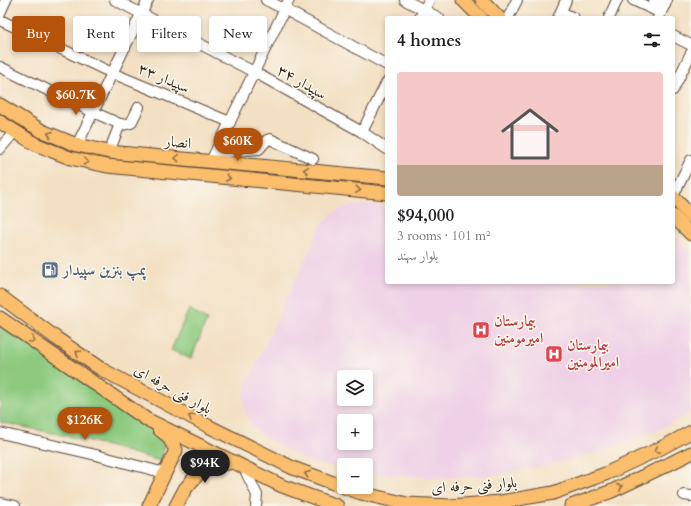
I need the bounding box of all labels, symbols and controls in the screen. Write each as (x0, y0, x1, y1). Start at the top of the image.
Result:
chip: Buy (12, 16, 65, 52)
chip: Rent (73, 16, 129, 52)
chip: Filters (137, 16, 201, 52)
chip: New (209, 16, 267, 52)
text: 4 homes (397, 29, 461, 52)
icon: filters (641, 29, 663, 51)
street label: سپیدار ۳۳ (135, 58, 193, 99)
street label: سپیدار ۳۴ (273, 60, 330, 105)
pin: $60.7K (43, 82, 109, 116)
text: $60.7K (56, 86, 96, 104)
icon: home (494, 98, 566, 170)
pin: $60K (214, 128, 262, 162)
one-way arrow (47, 131, 54, 139)
street label: انصار (162, 131, 192, 153)
text: $60K (223, 132, 253, 150)
one-way arrow (174, 154, 180, 163)
one-way arrow (82, 157, 89, 165)
one-way arrow (303, 166, 309, 175)
one-way arrow (225, 173, 232, 182)
one-way arrow (355, 185, 361, 194)
text: $94,000 (397, 204, 454, 227)
text: 3 rooms · 101 m² (397, 227, 490, 245)
text: بلوار سهند (397, 247, 438, 265)
fuel station icon: پمپ بنزین سپیدار (40, 260, 60, 280)
place label: پمپ بنزین سپیدار (61, 260, 147, 281)
place label: بیمارستان امیرمومنین (494, 311, 543, 348)
hospital icon: بیمارستان امیرمومنین (471, 320, 491, 340)
one-way arrow (28, 335, 35, 343)
place label: بیمارستان امیرالمومنین (567, 335, 619, 372)
hospital icon: بیمارستان امیرالمومنین (544, 344, 564, 364)
one-way arrow (75, 351, 82, 358)
street label: بلوار فنی حرفه ای (130, 359, 216, 420)
map controls (337, 370, 373, 494)
button: layers (337, 370, 373, 406)
pin: $126K (57, 407, 113, 441)
text: $126K (66, 411, 104, 429)
one-way arrow (187, 414, 195, 421)
button: + (337, 414, 373, 450)
one-way arrow (653, 445, 661, 453)
pin: $94K (181, 450, 229, 484)
text: $94K (190, 454, 220, 472)
button: − (337, 458, 373, 494)
one-way arrow (304, 470, 311, 478)
street label: بلوار فنی حرفه ای (430, 472, 518, 499)
one-way arrow (616, 484, 624, 492)

